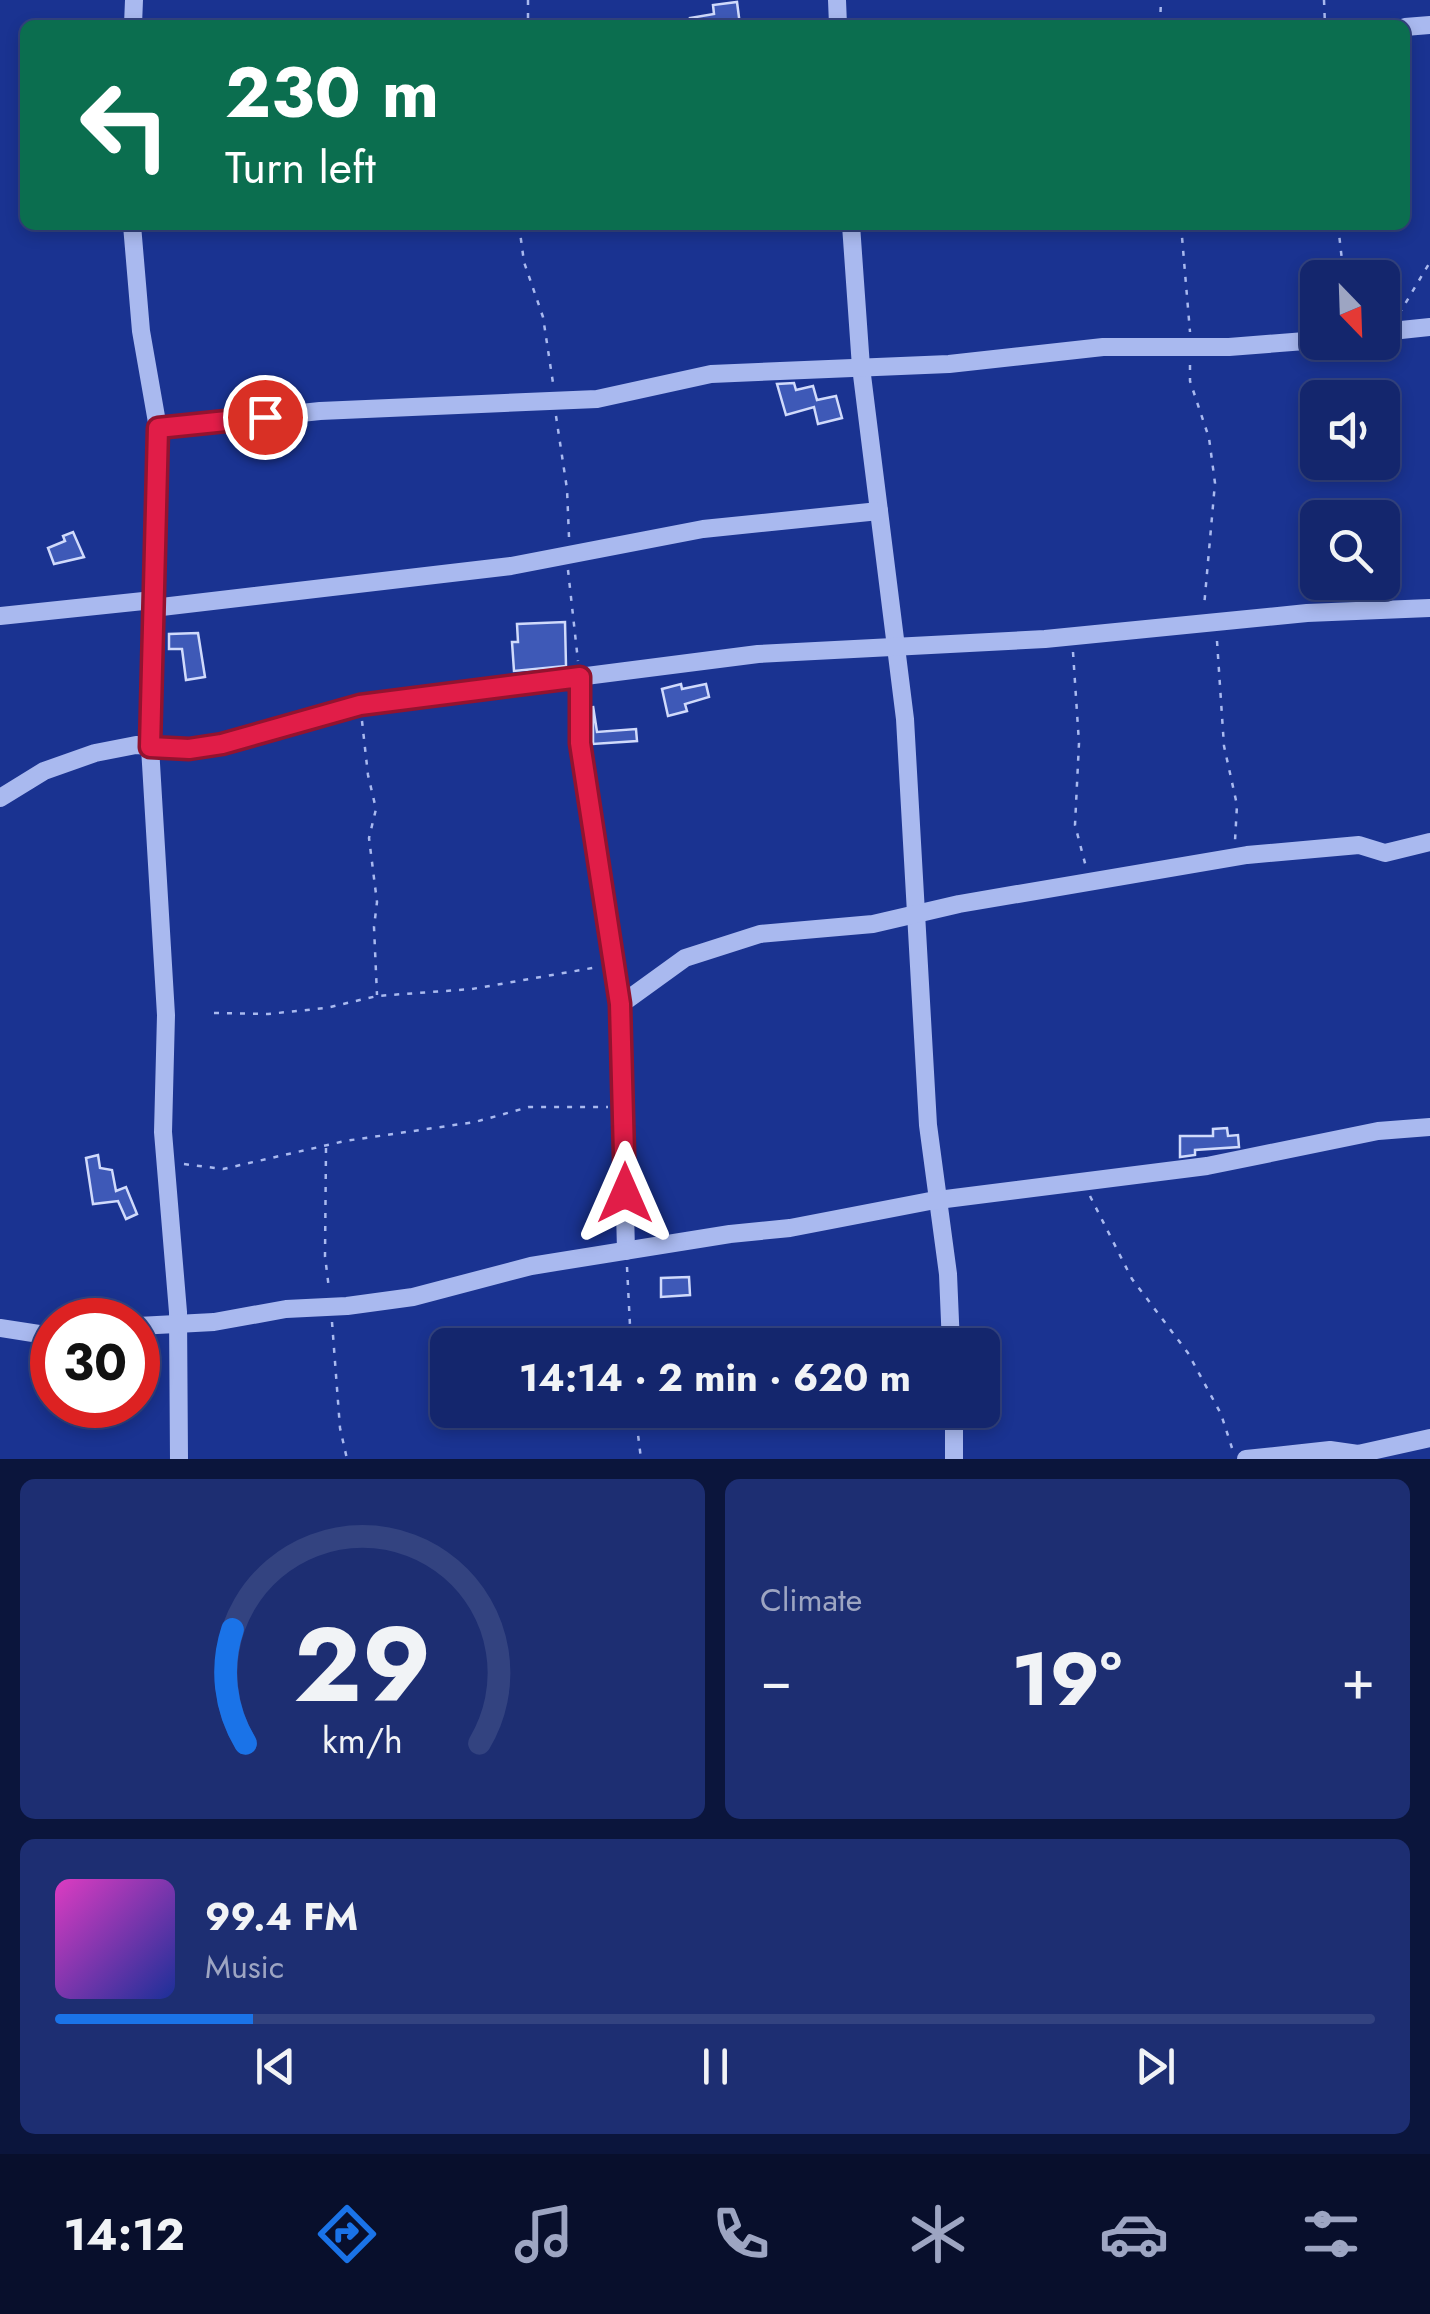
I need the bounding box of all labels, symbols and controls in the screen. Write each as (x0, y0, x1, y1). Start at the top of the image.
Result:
text: 230 m (225, 42, 439, 143)
icon: left (60, 60, 190, 190)
text: Turn left (225, 135, 376, 200)
north arrow (1300, 260, 1400, 360)
map controls (1300, 260, 1400, 600)
pin (223, 375, 308, 460)
button: sound (1300, 380, 1400, 480)
icon: arrive (238, 390, 293, 445)
button: search (1300, 500, 1400, 600)
position arrow (573, 1141, 677, 1245)
speed limit sign: 30 (30, 1298, 160, 1428)
text: 14:14 · 2 min · 620 m (519, 1350, 911, 1405)
text: Climate (760, 1577, 862, 1623)
text: 29 (294, 1590, 431, 1740)
text: 19° (1011, 1625, 1122, 1733)
text: − (760, 1640, 792, 1720)
text: + (1341, 1640, 1375, 1720)
text: km/h (322, 1715, 403, 1766)
text: 99.4 FM (205, 1889, 358, 1944)
text: Music (205, 1944, 284, 1990)
icon: previous (248, 2039, 303, 2094)
icon: pause (688, 2039, 743, 2094)
icon: next (1128, 2039, 1183, 2094)
icon: directions (312, 2199, 382, 2269)
icon: music (509, 2199, 579, 2269)
icon: phone (706, 2199, 776, 2269)
icon: climate (903, 2199, 973, 2269)
icon: car (1099, 2199, 1169, 2269)
icon: filters (1296, 2199, 1366, 2269)
text: 14:12 (63, 2202, 185, 2267)

